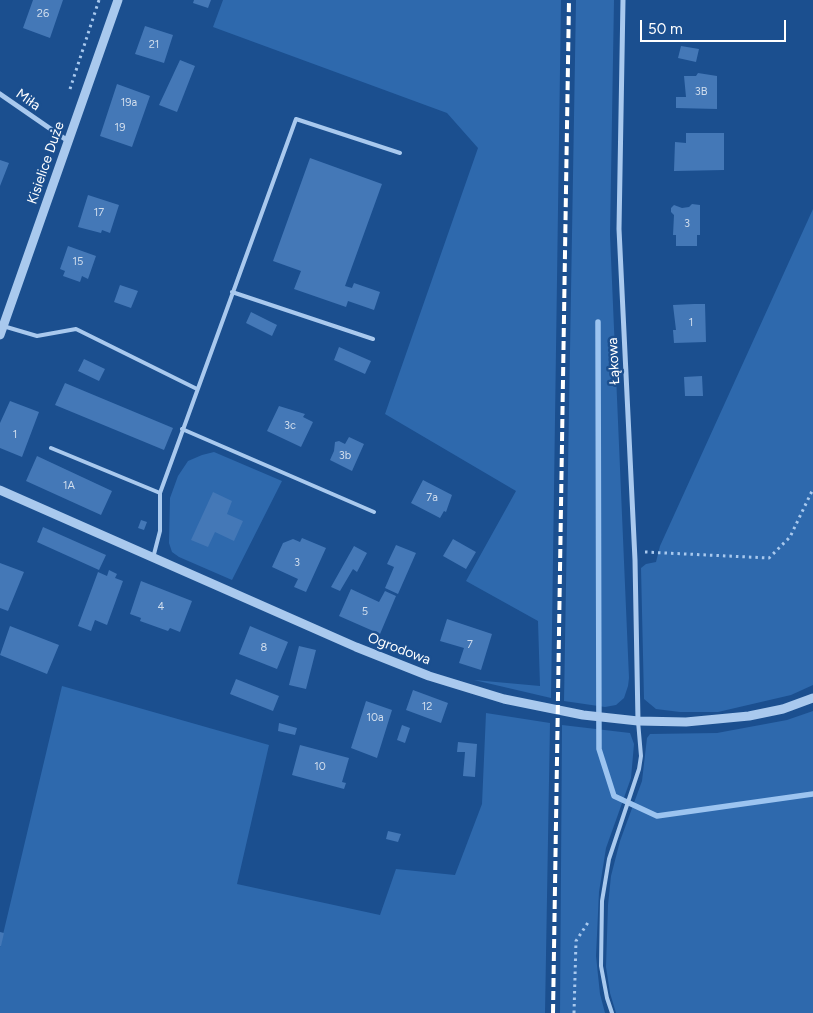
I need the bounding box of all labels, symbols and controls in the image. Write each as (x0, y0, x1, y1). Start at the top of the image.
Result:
house number: 26 (37, 7, 49, 21)
scale bar (643, 10, 789, 42)
text: 50 m (648, 20, 683, 38)
house number: 21 (149, 38, 159, 52)
house number: 3B (695, 85, 707, 99)
street label: Miła (12, 86, 44, 114)
house number: 19a (121, 96, 137, 110)
street label: Kisielice Duże (24, 120, 68, 206)
house number: 19 (115, 121, 125, 135)
house number: 17 (94, 206, 104, 220)
house number: 3 (684, 217, 690, 231)
house number: 15 (73, 255, 83, 269)
house number: 1 (689, 316, 693, 330)
street label: Łąkowa (604, 337, 624, 385)
house number: 3c (284, 419, 296, 433)
house number: 1 (13, 428, 17, 442)
house number: 3b (339, 449, 351, 463)
house number: 1A (63, 479, 75, 493)
house number: 7a (426, 491, 438, 505)
house number: 3 (294, 556, 300, 570)
house number: 4 (158, 600, 164, 614)
house number: 5 (362, 605, 368, 619)
street label: Ogrodowa (365, 629, 433, 669)
house number: 7 (467, 638, 473, 652)
house number: 8 (261, 641, 267, 655)
house number: 12 (422, 700, 432, 714)
house number: 10a (366, 711, 384, 725)
house number: 10 (314, 760, 326, 774)

